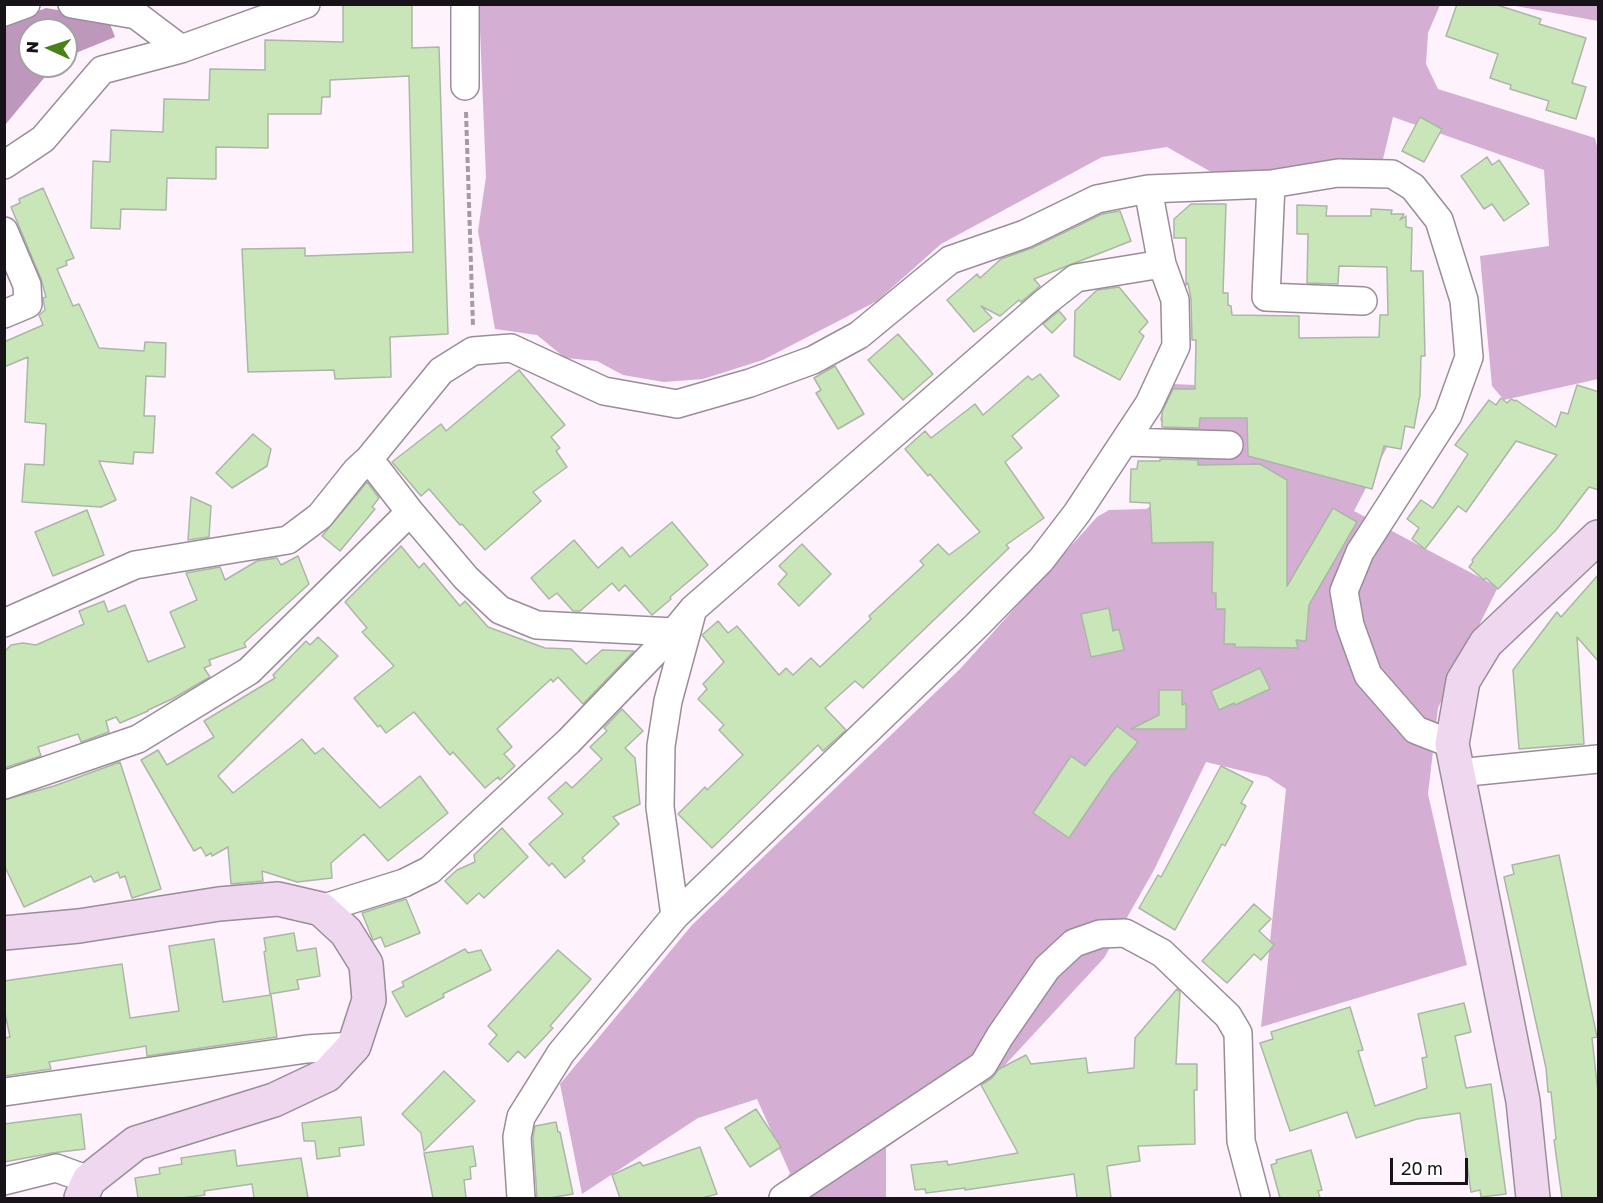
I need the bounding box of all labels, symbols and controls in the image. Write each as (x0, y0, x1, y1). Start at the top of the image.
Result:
north arrow (18, 18, 78, 78)
text: N (22, 41, 42, 54)
scale bar (1393, 1146, 1471, 1184)
text: 20 m (1401, 1157, 1443, 1179)

